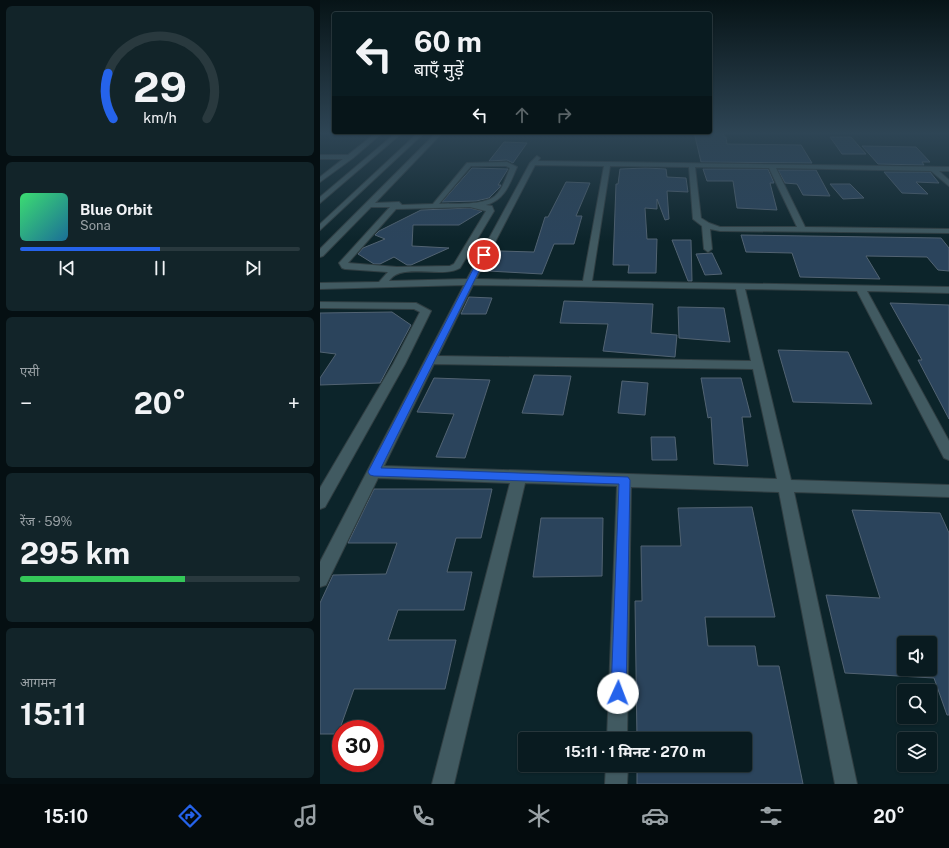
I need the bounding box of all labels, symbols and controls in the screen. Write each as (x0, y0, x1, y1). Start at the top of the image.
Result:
text: 60 m (414, 25, 482, 58)
icon: left (348, 28, 400, 80)
text: बाएँ मुड़ें (414, 59, 464, 80)
text: 29 (133, 62, 187, 111)
icon: left (469, 104, 491, 126)
icon: ahead (511, 104, 533, 126)
icon: right (553, 104, 575, 126)
text: km/h (143, 108, 177, 125)
text: Blue Orbit (80, 201, 153, 218)
text: Sona (80, 218, 111, 233)
pin (467, 238, 501, 272)
icon: arrive (473, 244, 495, 266)
icon: previous (56, 257, 78, 279)
icon: pause (149, 257, 171, 279)
icon: next (242, 257, 264, 279)
text: एसी (20, 364, 39, 379)
text: 20° (134, 385, 186, 421)
text: − (20, 390, 32, 416)
text: + (288, 390, 300, 416)
text: रेंज · 59% (20, 514, 72, 529)
text: 295 km (20, 535, 130, 571)
map controls (897, 636, 937, 772)
button: sound (897, 636, 937, 676)
position arrow (597, 672, 639, 714)
text: आगमन (20, 675, 56, 690)
button: search (897, 684, 937, 724)
text: 15:11 (20, 696, 87, 732)
speed limit sign: 30 (332, 720, 384, 772)
button: layers (897, 732, 937, 772)
text: 15:11 · 1 मिनट · 270 m (564, 743, 706, 760)
icon: directions (176, 802, 204, 830)
icon: music (292, 802, 320, 830)
icon: phone (409, 802, 437, 830)
icon: climate (525, 802, 553, 830)
icon: car (641, 802, 669, 830)
icon: filters (757, 802, 785, 830)
text: 15:10 (44, 806, 88, 827)
text: 20° (873, 806, 905, 827)

